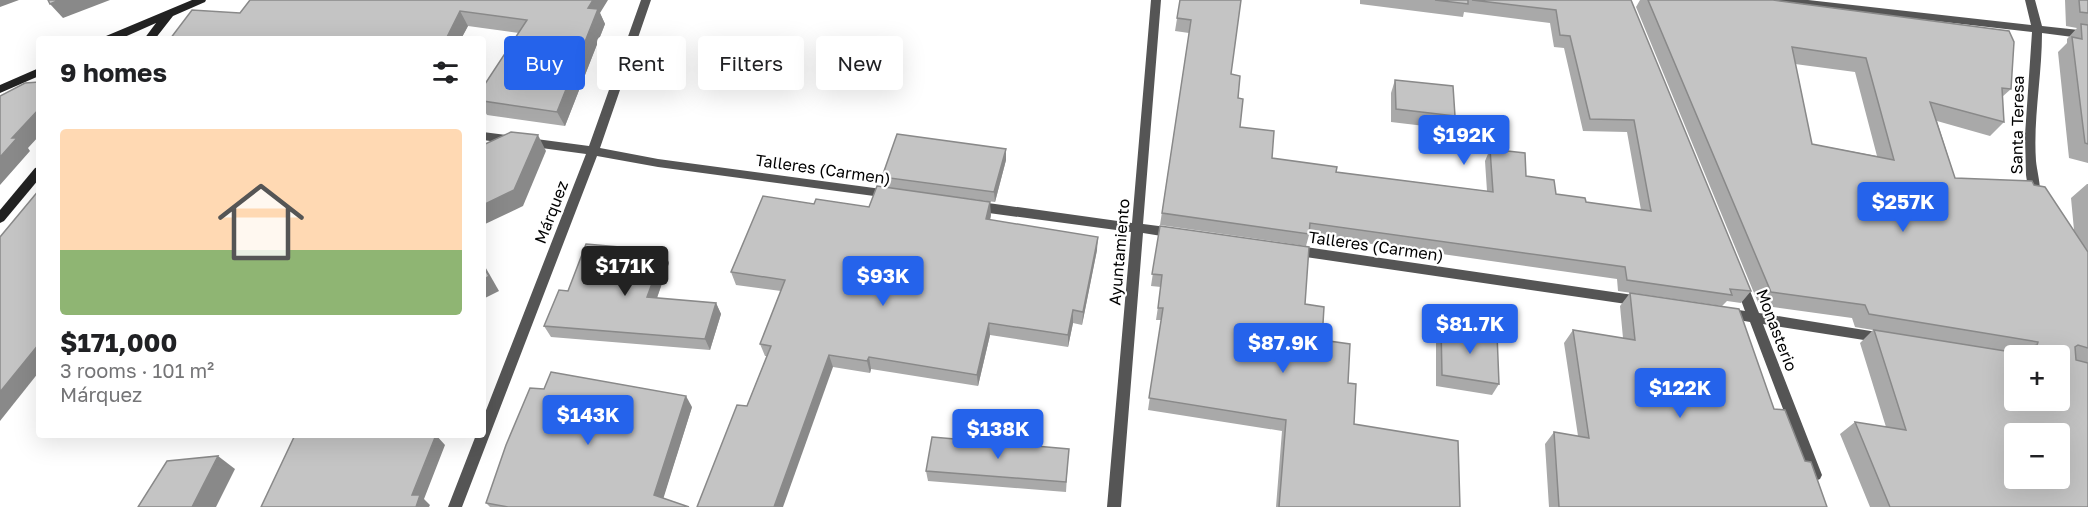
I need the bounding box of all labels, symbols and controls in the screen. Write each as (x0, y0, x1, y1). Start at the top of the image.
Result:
chip: Buy (504, 36, 585, 90)
chip: Rent (597, 36, 686, 90)
chip: Filters (698, 36, 804, 90)
chip: New (816, 36, 903, 90)
icon: filters (429, 56, 462, 89)
text: 9 homes (60, 57, 167, 88)
street label: Santa Teresa (2006, 75, 2028, 175)
pin: $192K (1422, 115, 1506, 166)
text: $192K (1432, 122, 1496, 146)
street label: Talleres (Carmen) (754, 150, 892, 188)
icon: home (207, 168, 315, 276)
street label: Márquez (530, 178, 572, 246)
pin: $257K (1861, 182, 1945, 233)
text: $257K (1871, 189, 1935, 213)
street label: Ayuntamiento (1104, 198, 1134, 306)
street label: Talleres (Carmen) (1307, 227, 1445, 265)
pin: $171K (583, 246, 667, 297)
text: $171K (595, 253, 655, 277)
pin: $93K (847, 256, 919, 307)
text: $93K (857, 263, 909, 287)
street label: Monasterio (1752, 286, 1802, 374)
pin: $81.7K (1421, 304, 1519, 355)
text: $81.7K (1436, 311, 1504, 335)
pin: $87.9K (1234, 323, 1332, 374)
text: $171,000 (60, 327, 177, 358)
text: $87.9K (1248, 330, 1318, 354)
map controls (2004, 345, 2070, 489)
button: + (2004, 345, 2070, 411)
text: 3 rooms · 101 m² (60, 358, 214, 382)
pin: $122K (1638, 368, 1722, 419)
text: $122K (1649, 375, 1711, 399)
text: Márquez (60, 382, 142, 406)
pin: $143K (546, 395, 630, 446)
text: $143K (557, 402, 619, 426)
pin: $138K (956, 409, 1040, 460)
text: $138K (966, 416, 1030, 440)
button: − (2004, 423, 2070, 489)

